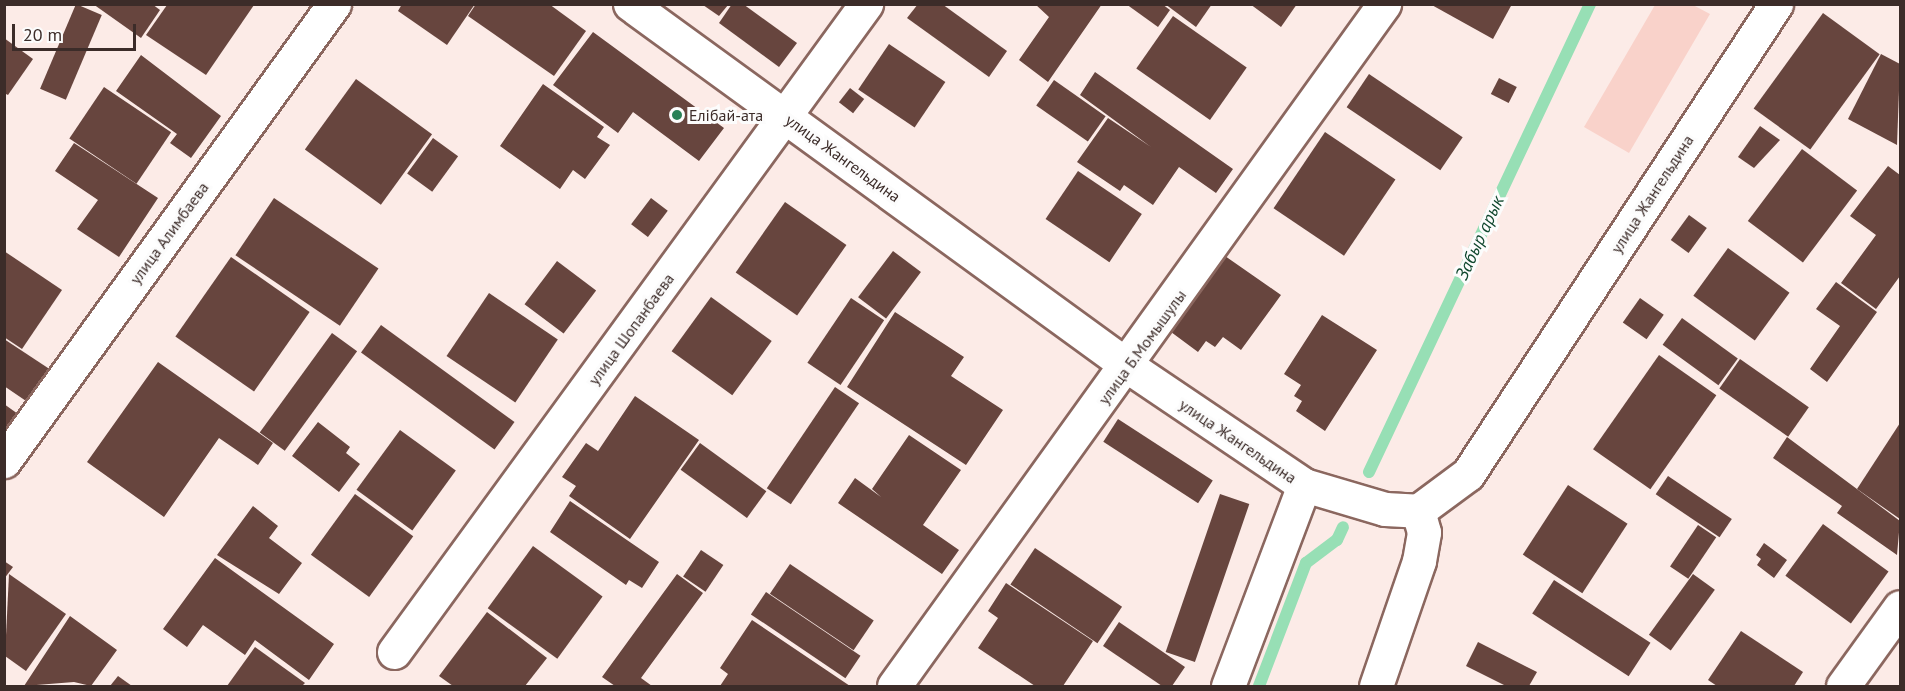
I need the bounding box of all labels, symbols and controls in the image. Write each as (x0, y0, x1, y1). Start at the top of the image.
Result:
scale bar (15, 12, 140, 50)
text: 20 m (23, 23, 62, 46)
place label: Елібай-ата (689, 105, 763, 125)
marker: Елібай-ата (670, 108, 684, 122)
street label: улица Жангельдина (782, 110, 904, 206)
street label: улица Жангельдина (1607, 131, 1697, 257)
street label: улица Алимбаева (125, 178, 213, 288)
water label: Забыр арык (1451, 193, 1509, 283)
street label: улица Шопанбаева (584, 269, 678, 389)
street label: улица Б.Момышулы (1094, 286, 1190, 408)
street label: улица Жангельдина (1176, 395, 1300, 487)

